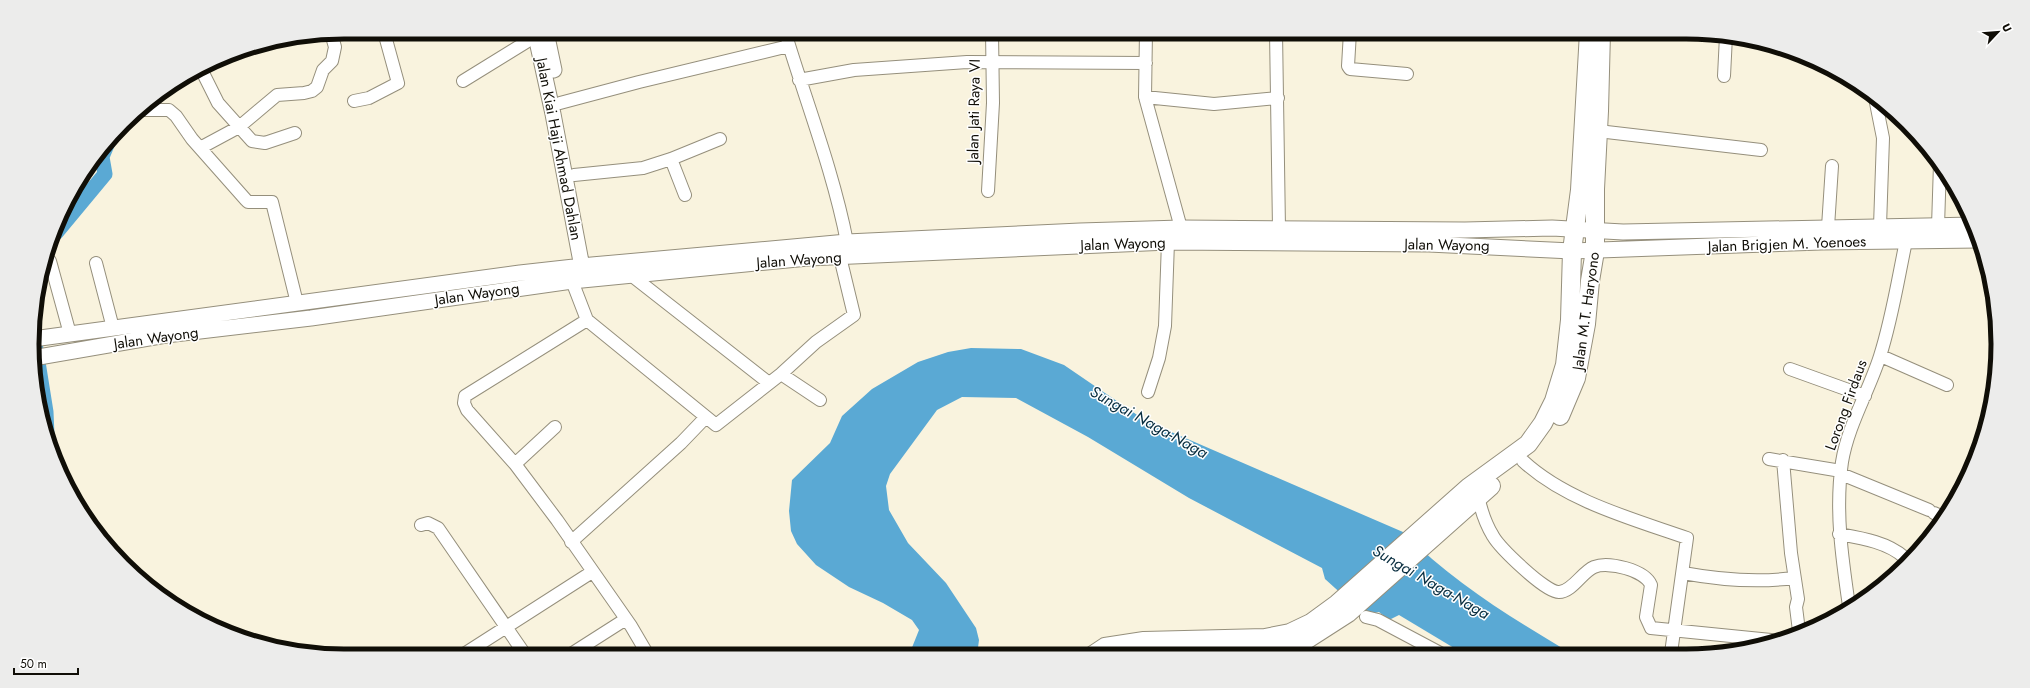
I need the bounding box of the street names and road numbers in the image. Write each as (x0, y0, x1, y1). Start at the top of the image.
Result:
street label: Jalan Kiai Haji Ahmad Dahlan (530, 54, 587, 242)
street label: Jalan Jati Raya VI (962, 59, 986, 165)
street label: Jalan Brigjen M. Yoenoes (1705, 230, 1867, 258)
street label: Jalan Wayong (1078, 232, 1166, 257)
street label: Jalan Wayong (1402, 233, 1490, 257)
street label: Jalan Wayong (754, 246, 842, 274)
street label: Jalan M.T. Haryono (1567, 250, 1605, 374)
street label: Jalan Wayong (431, 277, 521, 311)
street label: Jalan Wayong (110, 321, 200, 355)
street label: Lorong Firdaus (1819, 356, 1873, 454)

